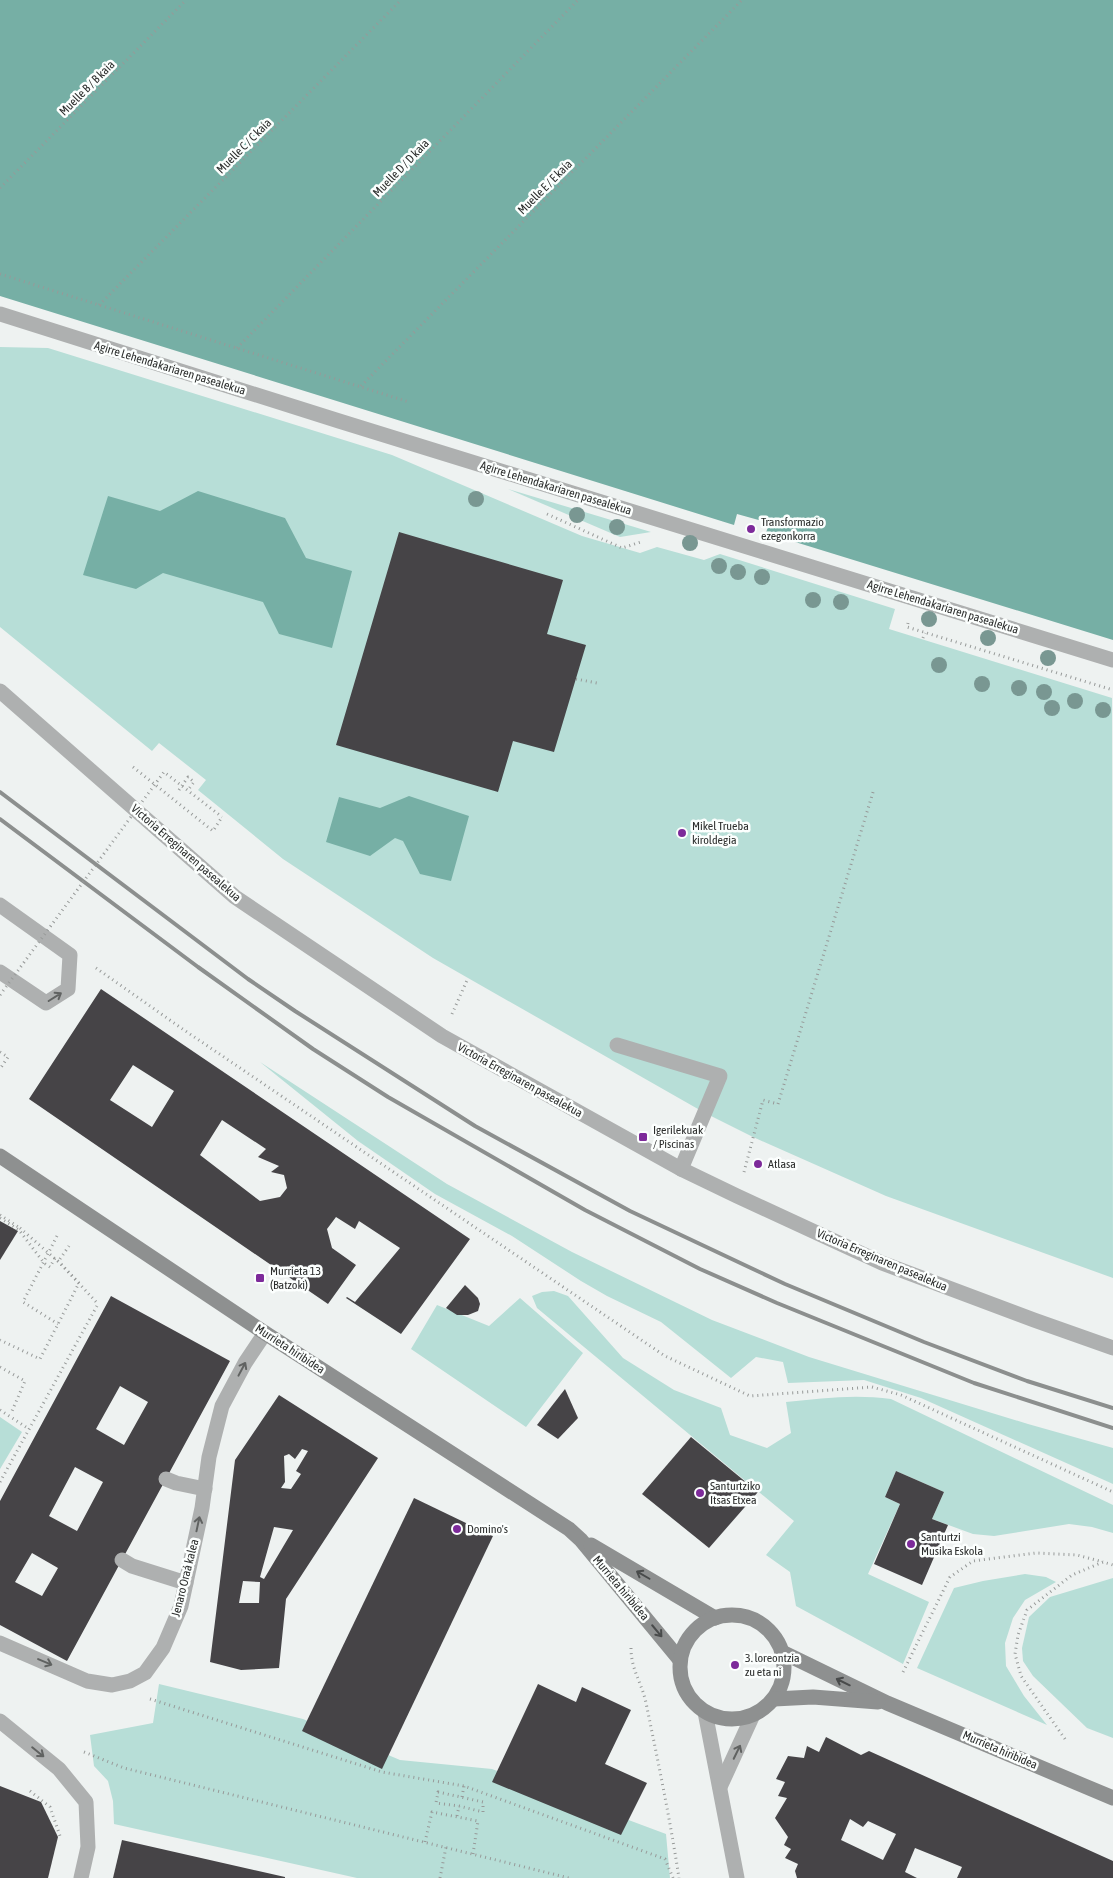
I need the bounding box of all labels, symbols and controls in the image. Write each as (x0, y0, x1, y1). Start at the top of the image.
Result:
street label: Muelle B / B kaia (57, 58, 117, 118)
street label: Muelle C / C kaia (214, 116, 274, 176)
street label: Muelle D / D kaia (370, 136, 432, 200)
street label: Muelle E / E kaia (515, 157, 575, 217)
street label: Agirre Lehendakariaren pasealekua (93, 338, 247, 398)
street label: Agirre Lehendakariaren pasealekua (479, 458, 633, 518)
place label: Transformazio ezegonkorra (761, 515, 824, 543)
marker: Transformazio ezegonkorra (745, 523, 757, 535)
street label: Agirre Lehendakariaren pasealekua (866, 577, 1020, 637)
street label: Victoria Erreginaren pasealekua (128, 802, 244, 904)
place label: Mikel Trueba kiroldegia (692, 819, 749, 847)
marker: Mikel Trueba kiroldegia (676, 827, 688, 839)
one-way arrow (48, 991, 62, 1001)
street label: Victoria Erreginaren pasealekua (455, 1040, 585, 1120)
place label: Igerilekuak / Piscinas (653, 1123, 704, 1151)
marker: Igerilekuak / Piscinas (637, 1131, 649, 1143)
place label: Atlasa (768, 1157, 796, 1171)
marker: Atlasa (752, 1158, 764, 1170)
street label: Victoria Erreginaren pasealekua (815, 1226, 949, 1294)
place label: Murrieta 13 (Batzoki) (270, 1264, 321, 1292)
marker: Murrieta 13 (Batzoki) (254, 1272, 266, 1284)
street label: Murrieta hiribidea (253, 1321, 327, 1377)
one-way arrow (237, 1361, 247, 1376)
place label: Santurtziko Itsas Etxea (710, 1479, 761, 1507)
marker: Santurtziko Itsas Etxea (694, 1487, 706, 1499)
one-way arrow (194, 1516, 204, 1532)
place label: Domino's (467, 1522, 508, 1536)
marker: Domino's (451, 1523, 463, 1535)
place label: Santurtzi Musika Eskola (921, 1530, 983, 1558)
street label: Jenaro Oraá kalea (169, 1538, 201, 1618)
marker: Santurtzi Musika Eskola (905, 1538, 917, 1550)
street label: Murrieta hiribidea (590, 1553, 652, 1623)
one-way arrow (636, 1570, 651, 1580)
one-way arrow (651, 1624, 662, 1637)
place label: 3. loreontzia zu eta ni (745, 1651, 800, 1679)
one-way arrow (37, 1657, 52, 1667)
marker: 3. loreontzia zu eta ni (729, 1659, 741, 1671)
one-way arrow (836, 1676, 851, 1686)
street label: Murrieta hiribidea (961, 1728, 1039, 1772)
one-way arrow (732, 1744, 742, 1759)
one-way arrow (31, 1746, 44, 1757)

